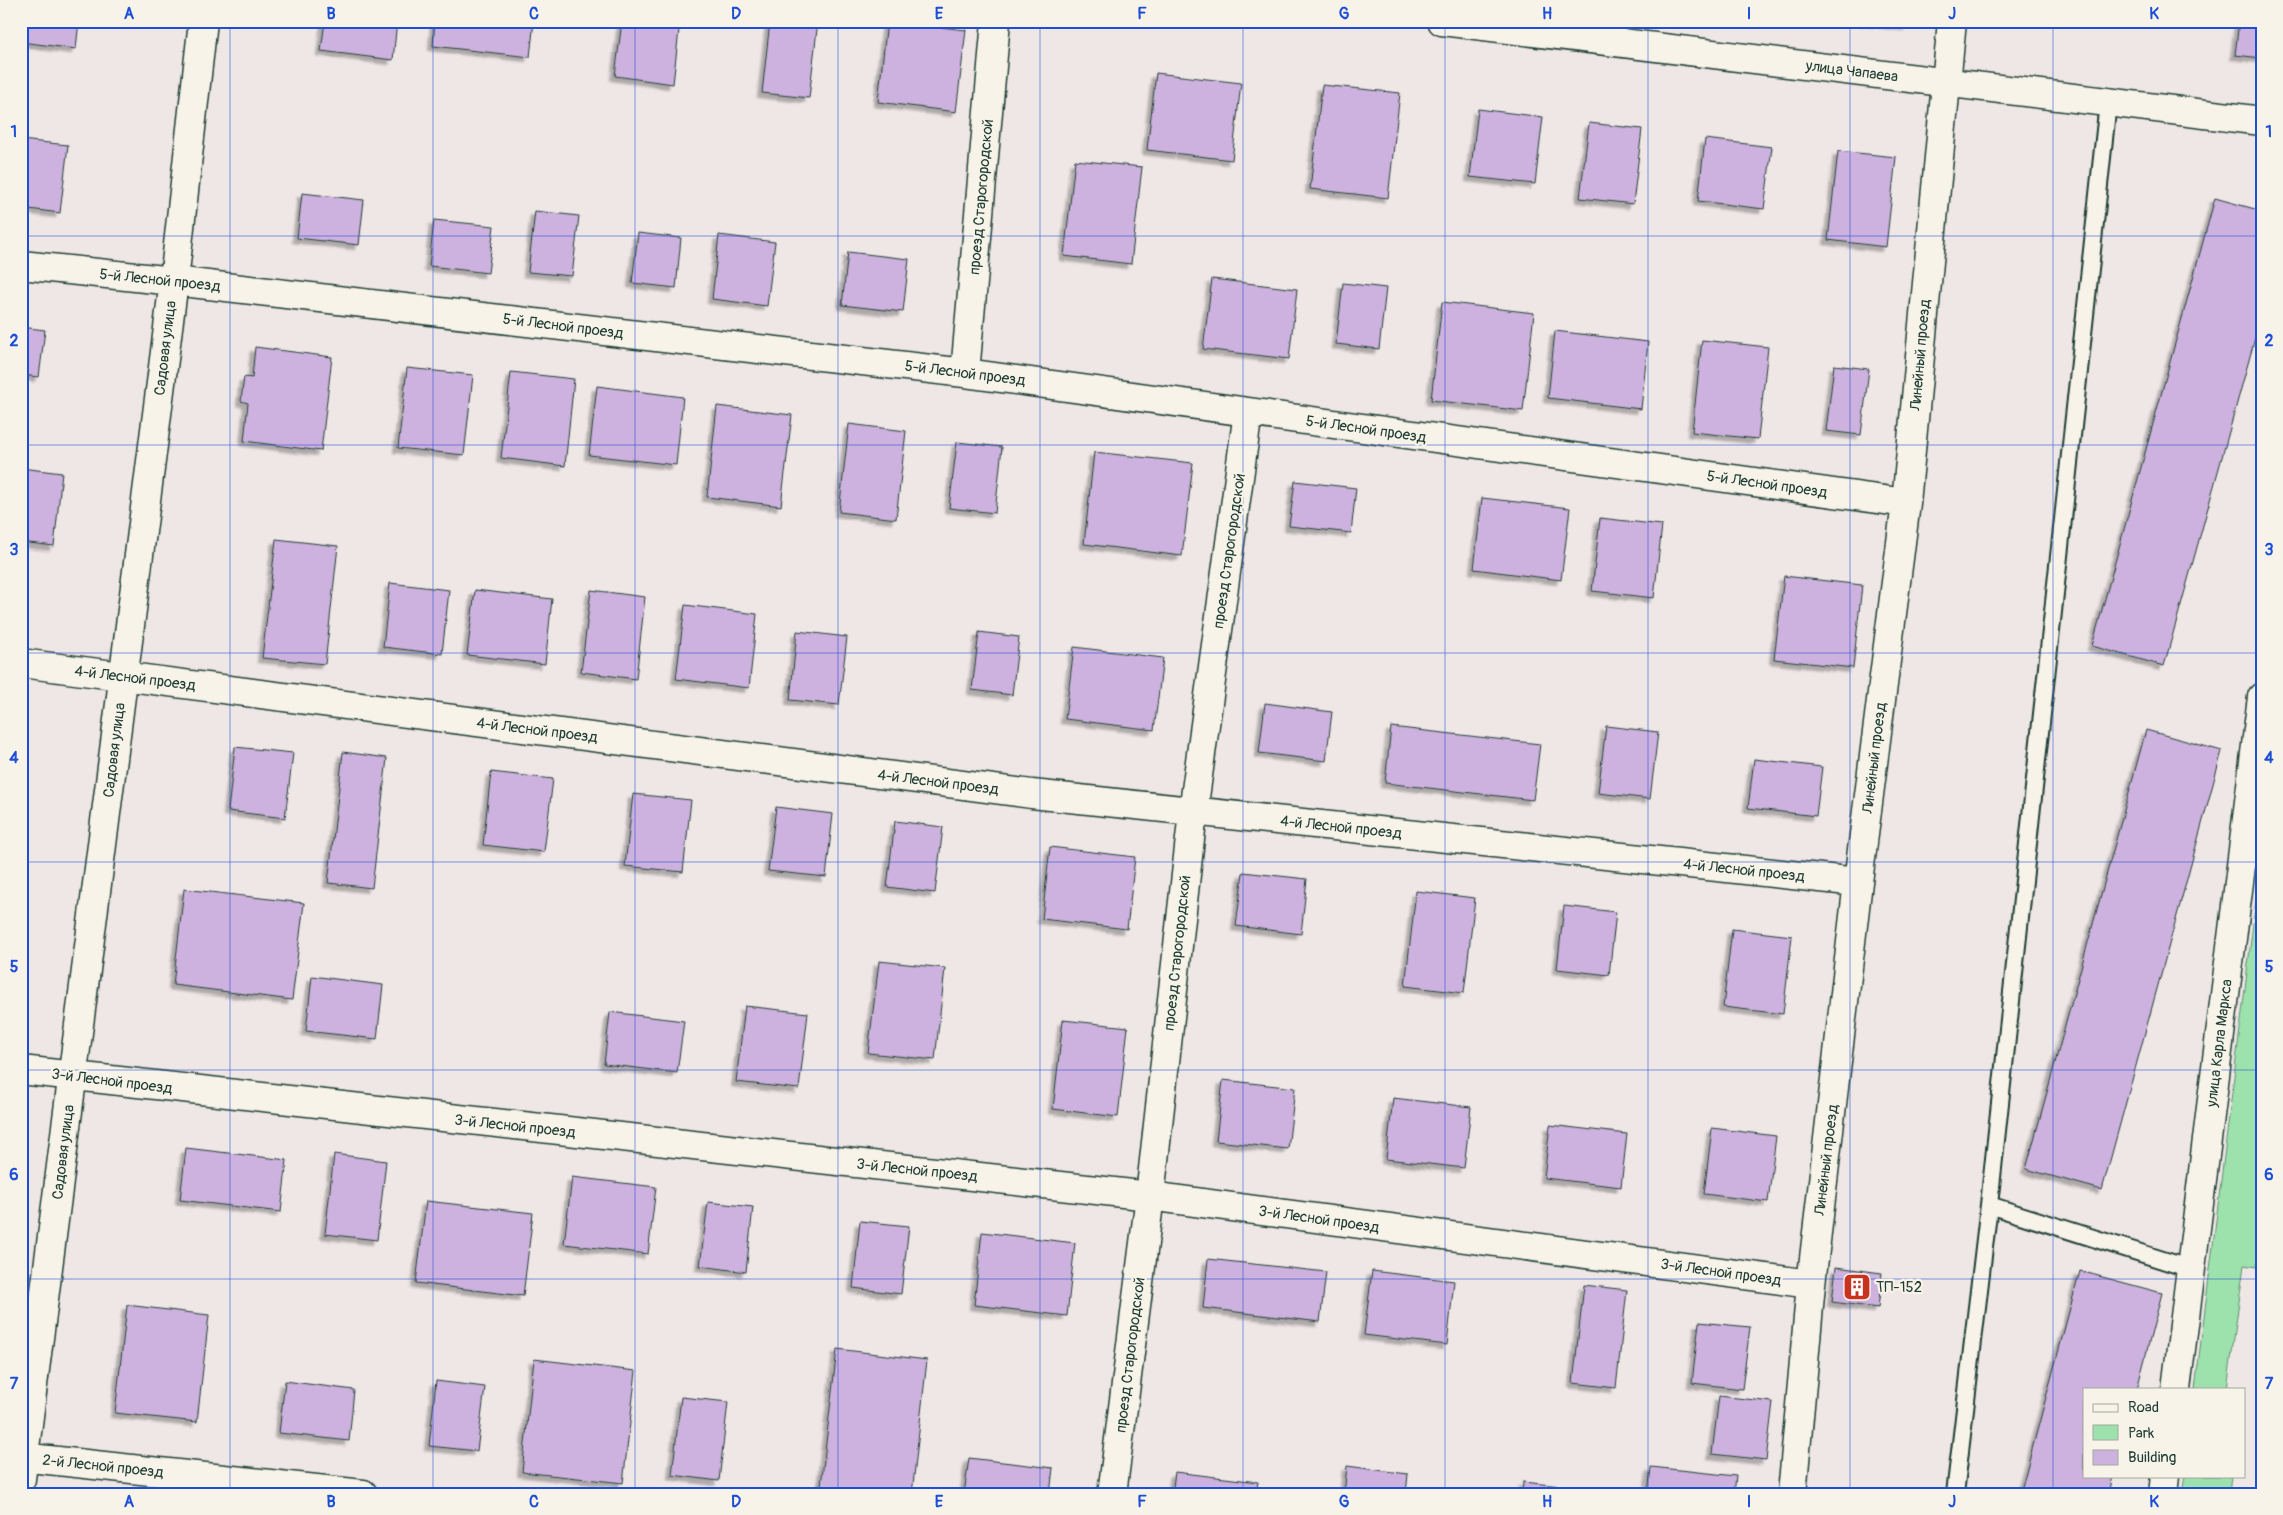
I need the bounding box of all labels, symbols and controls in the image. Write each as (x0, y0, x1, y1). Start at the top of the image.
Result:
text: A (124, 4, 135, 24)
text: B (326, 4, 336, 24)
text: C (529, 4, 539, 24)
text: D (731, 4, 741, 24)
text: E (935, 4, 944, 24)
text: F (1137, 4, 1147, 24)
text: G (1339, 4, 1350, 24)
text: H (1542, 4, 1552, 24)
text: I (1747, 4, 1751, 24)
text: J (1948, 4, 1956, 24)
text: K (2149, 4, 2159, 24)
street label: улица Чапаева (1804, 56, 1899, 87)
street label: проезд Старогородской (965, 118, 998, 276)
text: 1 (11, 122, 17, 142)
text: 1 (2266, 122, 2272, 142)
street label: 5-й Лесной проезд (99, 265, 221, 296)
street label: Линейный проезд (1906, 299, 1935, 413)
street label: Садовая улица (150, 300, 181, 397)
street label: 5-й Лесной проезд (502, 310, 624, 343)
text: 2 (10, 331, 19, 351)
text: 2 (2265, 331, 2274, 351)
street label: 5-й Лесной проезд (904, 357, 1026, 390)
street label: 5-й Лесной проезд (1305, 412, 1427, 447)
street label: 5-й Лесной проезд (1706, 467, 1828, 502)
street label: проезд Старогородской (1209, 472, 1250, 630)
text: 3 (10, 540, 19, 560)
text: 3 (2265, 540, 2274, 560)
street label: 4-й Лесной проезд (73, 662, 197, 695)
street label: Линейный проезд (1858, 701, 1891, 816)
street label: Садовая улица (99, 702, 130, 799)
street label: 4-й Лесной проезд (475, 714, 599, 747)
text: 4 (9, 748, 19, 768)
text: 4 (2264, 748, 2274, 768)
street label: 4-й Лесной проезд (876, 766, 1000, 799)
street label: 4-й Лесной проезд (1279, 812, 1403, 843)
street label: 4-й Лесной проезд (1682, 855, 1806, 886)
street label: проезд Старогородской (1160, 874, 1195, 1032)
text: 5 (10, 957, 19, 977)
text: 5 (2265, 957, 2274, 977)
street label: улица Карла Маркса (2202, 978, 2237, 1109)
street label: 3-й Лесной проезд (50, 1065, 173, 1098)
street label: Линейный проезд (1810, 1103, 1843, 1218)
street label: Садовая улица (48, 1104, 79, 1201)
street label: 3-й Лесной проезд (453, 1111, 576, 1142)
street label: 3-й Лесной проезд (855, 1155, 978, 1186)
text: 6 (9, 1165, 19, 1185)
text: 6 (2264, 1165, 2274, 1185)
street label: 3-й Лесной проезд (1257, 1202, 1380, 1237)
street label: 3-й Лесной проезд (1659, 1255, 1782, 1290)
building icon: ТП-152 (1842, 1272, 1872, 1302)
street label: проезд Старогородской (1112, 1276, 1149, 1434)
place label: ТП-152 (1876, 1278, 1922, 1297)
text: 7 (10, 1374, 19, 1394)
text: 7 (2265, 1374, 2274, 1394)
legend (2083, 1388, 2246, 1478)
text: Road (2128, 1398, 2159, 1417)
text: Park (2128, 1424, 2155, 1443)
text: Building (2128, 1448, 2176, 1467)
street label: 2-й Лесной проезд (41, 1451, 164, 1482)
text: A (124, 1492, 135, 1512)
text: B (326, 1492, 336, 1512)
text: C (529, 1492, 539, 1512)
text: D (731, 1492, 741, 1512)
text: E (935, 1492, 944, 1512)
text: F (1137, 1492, 1147, 1512)
text: G (1339, 1492, 1350, 1512)
text: H (1542, 1492, 1552, 1512)
text: I (1747, 1492, 1751, 1512)
text: J (1948, 1492, 1956, 1512)
text: K (2149, 1492, 2159, 1512)

